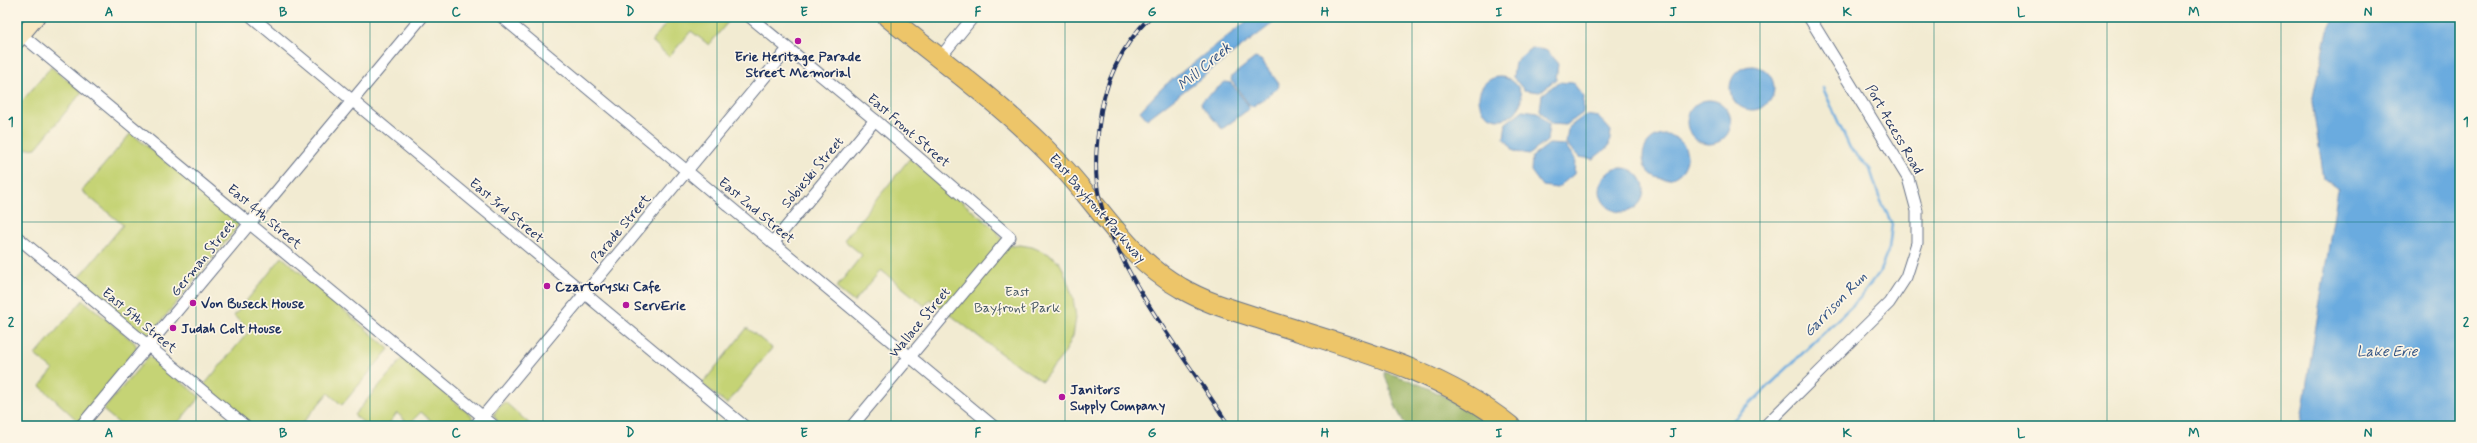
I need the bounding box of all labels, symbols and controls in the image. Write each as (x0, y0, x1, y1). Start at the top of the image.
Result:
text: A (105, 4, 113, 21)
text: B (279, 4, 288, 21)
text: C (451, 4, 461, 21)
text: D (626, 4, 635, 21)
text: E (800, 4, 808, 21)
text: F (975, 4, 982, 21)
text: G (1148, 4, 1157, 21)
text: H (1321, 4, 1330, 21)
text: I (1496, 4, 1503, 21)
text: J (1669, 4, 1677, 21)
text: K (1842, 4, 1852, 21)
text: L (2017, 4, 2026, 21)
text: M (2188, 4, 2200, 21)
text: N (2364, 4, 2373, 21)
marker: Erie Heritage Parade Street Memorial (793, 36, 803, 46)
water label: Mill Creek (1173, 38, 1236, 95)
place label: Erie Heritage Parade Street Memorial (735, 48, 861, 82)
street label: Port Access Road (1861, 82, 1927, 177)
street label: East Front Street (863, 90, 954, 172)
text: 1 (8, 114, 14, 131)
text: 1 (2463, 114, 2469, 131)
street label: Sobieski Street (777, 133, 848, 212)
street label: East Bayfront Parkway (1045, 150, 1150, 267)
street label: East 3rd Street (465, 174, 548, 247)
street label: East 2nd Street (715, 174, 798, 248)
street label: East 4th Street (223, 180, 306, 254)
street label: Parade Street (587, 190, 655, 267)
street label: German Street (167, 217, 239, 300)
water label: Garrison Run (1800, 267, 1872, 342)
place label: Czartoryski Cafe (555, 278, 661, 296)
marker: Czartoryski Cafe (542, 281, 552, 291)
park label: East Bayfront Park (974, 283, 1060, 317)
street label: East 5th Street (98, 284, 181, 358)
street label: Wallace Street (885, 284, 955, 362)
place label: Von Buseck House (201, 295, 305, 313)
place label: ServErie (634, 297, 686, 315)
marker: Von Buseck House (188, 298, 198, 308)
marker: ServErie (621, 300, 631, 310)
text: 2 (8, 314, 15, 331)
text: 2 (2463, 314, 2470, 331)
place label: Judah Colt House (181, 320, 282, 338)
marker: Judah Colt House (168, 323, 178, 333)
water label: Lake Erie (2357, 342, 2419, 362)
place label: Janitors Supply Company (1070, 381, 1166, 415)
marker: Janitors Supply Company (1057, 392, 1067, 402)
text: A (105, 425, 113, 442)
text: B (279, 425, 288, 442)
text: C (451, 425, 461, 442)
text: D (626, 425, 635, 442)
text: E (800, 425, 808, 442)
text: F (975, 425, 982, 442)
text: G (1148, 425, 1157, 442)
text: H (1321, 425, 1330, 442)
text: I (1496, 425, 1503, 442)
text: J (1669, 425, 1677, 442)
text: K (1842, 425, 1852, 442)
text: L (2017, 425, 2026, 442)
text: M (2188, 425, 2200, 442)
text: N (2364, 425, 2373, 442)

